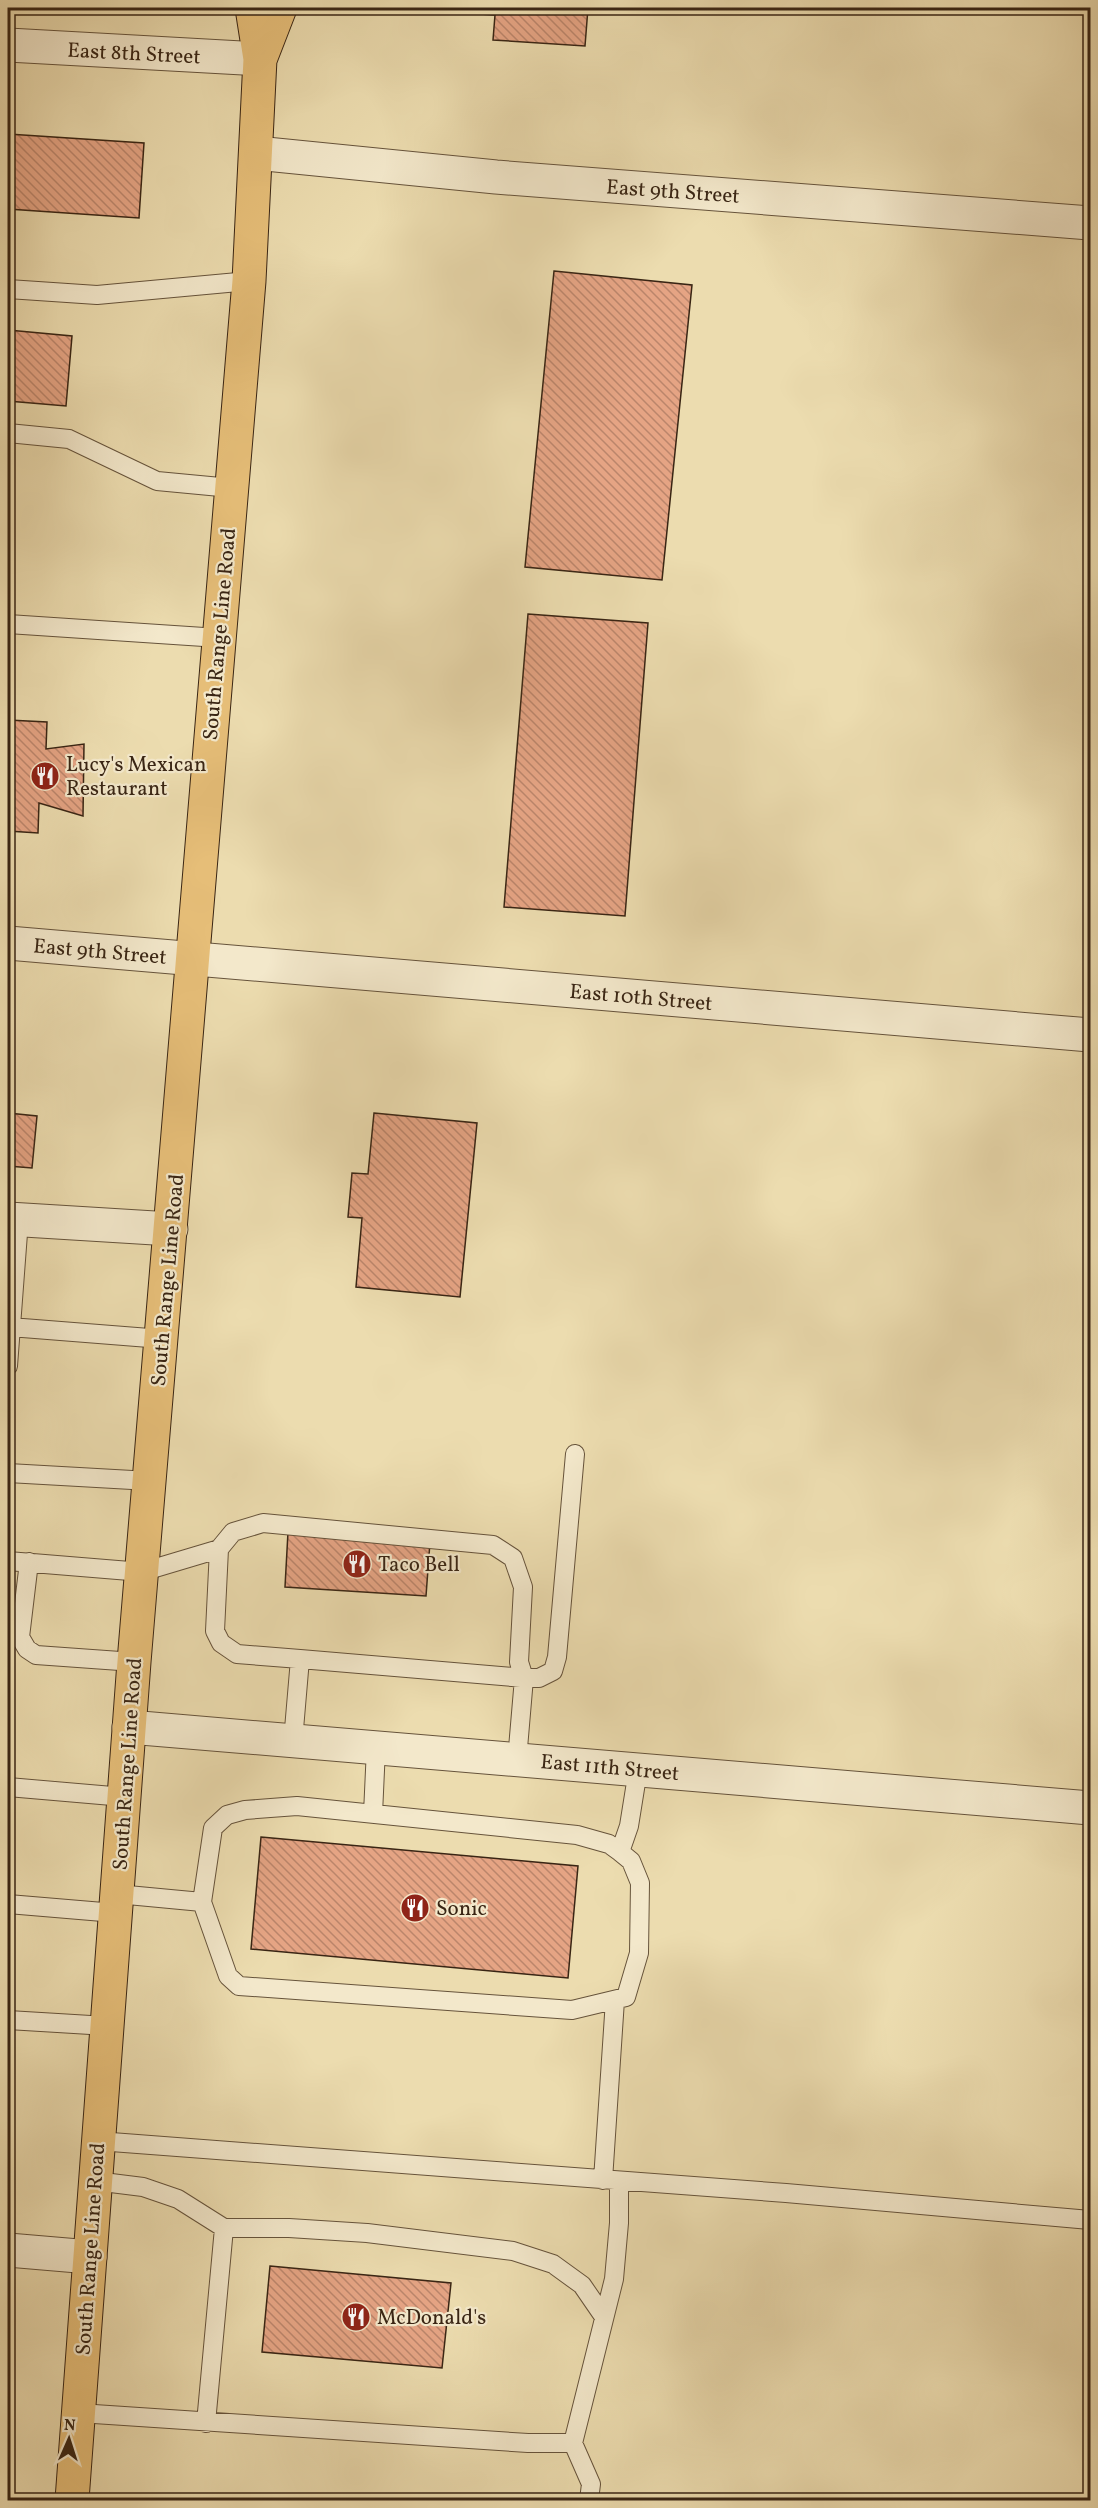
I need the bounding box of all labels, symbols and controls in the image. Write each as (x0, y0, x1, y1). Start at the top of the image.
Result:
street label: East 8th Street (67, 37, 201, 72)
street label: East 9th Street (605, 173, 741, 212)
street label: South Range Line Road (197, 527, 244, 742)
place label: Lucy's Mexican Restaurant (66, 751, 206, 804)
restaurant icon: Lucy's Mexican Restaurant (29, 760, 61, 792)
street label: East 9th Street (32, 932, 168, 973)
street label: East 10th Street (568, 978, 714, 1019)
street label: South Range Line Road (145, 1173, 192, 1388)
restaurant icon: Taco Bell (341, 1548, 373, 1580)
place label: Taco Bell (378, 1551, 460, 1580)
street label: South Range Line Road (107, 1657, 150, 1871)
street label: East 11th Street (539, 1748, 680, 1789)
restaurant icon: Sonic (399, 1892, 431, 1924)
place label: Sonic (436, 1895, 487, 1924)
street label: South Range Line Road (70, 2142, 113, 2356)
restaurant icon: McDonald's (340, 2301, 372, 2333)
place label: McDonald's (377, 2304, 486, 2333)
north arrow (39, 2409, 99, 2469)
text: N (63, 2415, 76, 2437)

